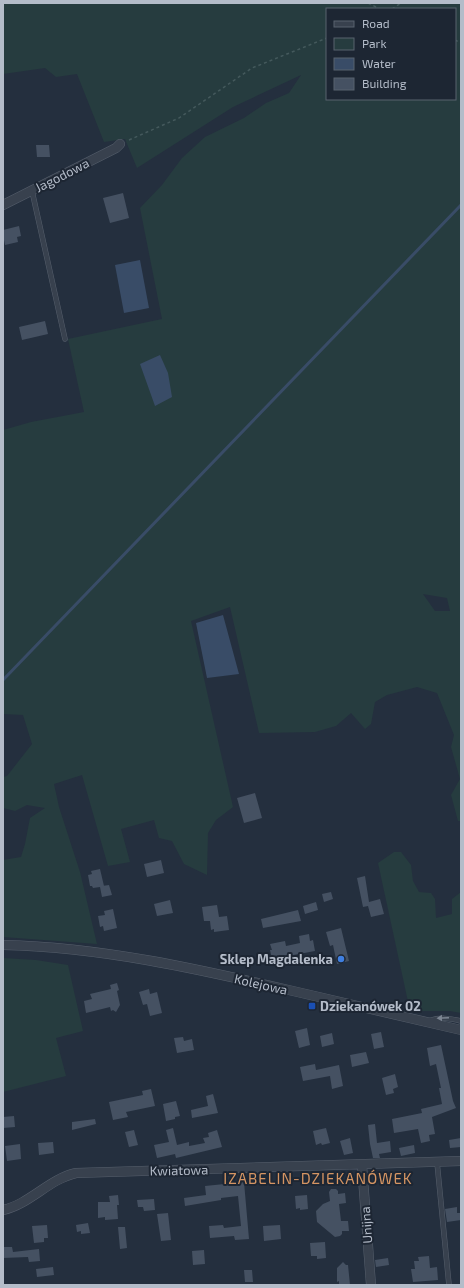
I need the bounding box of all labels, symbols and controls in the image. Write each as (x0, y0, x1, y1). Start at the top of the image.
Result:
legend (326, 8, 456, 100)
text: Road (362, 16, 390, 30)
text: Park (362, 36, 387, 50)
text: Water (362, 56, 396, 70)
text: Building (362, 76, 407, 90)
street label: Jagodowa (32, 155, 92, 195)
place label: Sklep Magdalenka (220, 951, 333, 967)
marker: Sklep Magdalenka (336, 954, 346, 964)
street label: Kolejowa (233, 970, 289, 998)
place label: Dziekanówek 02 (320, 998, 421, 1014)
marker: Dziekanówek 02 (307, 1001, 317, 1011)
one-way arrow (436, 1015, 449, 1021)
street label: Kwiatowa (150, 1161, 208, 1179)
district label: IZABELIN-DZIEKANÓWEK (223, 1169, 413, 1187)
street label: Unijna (357, 1206, 375, 1244)

